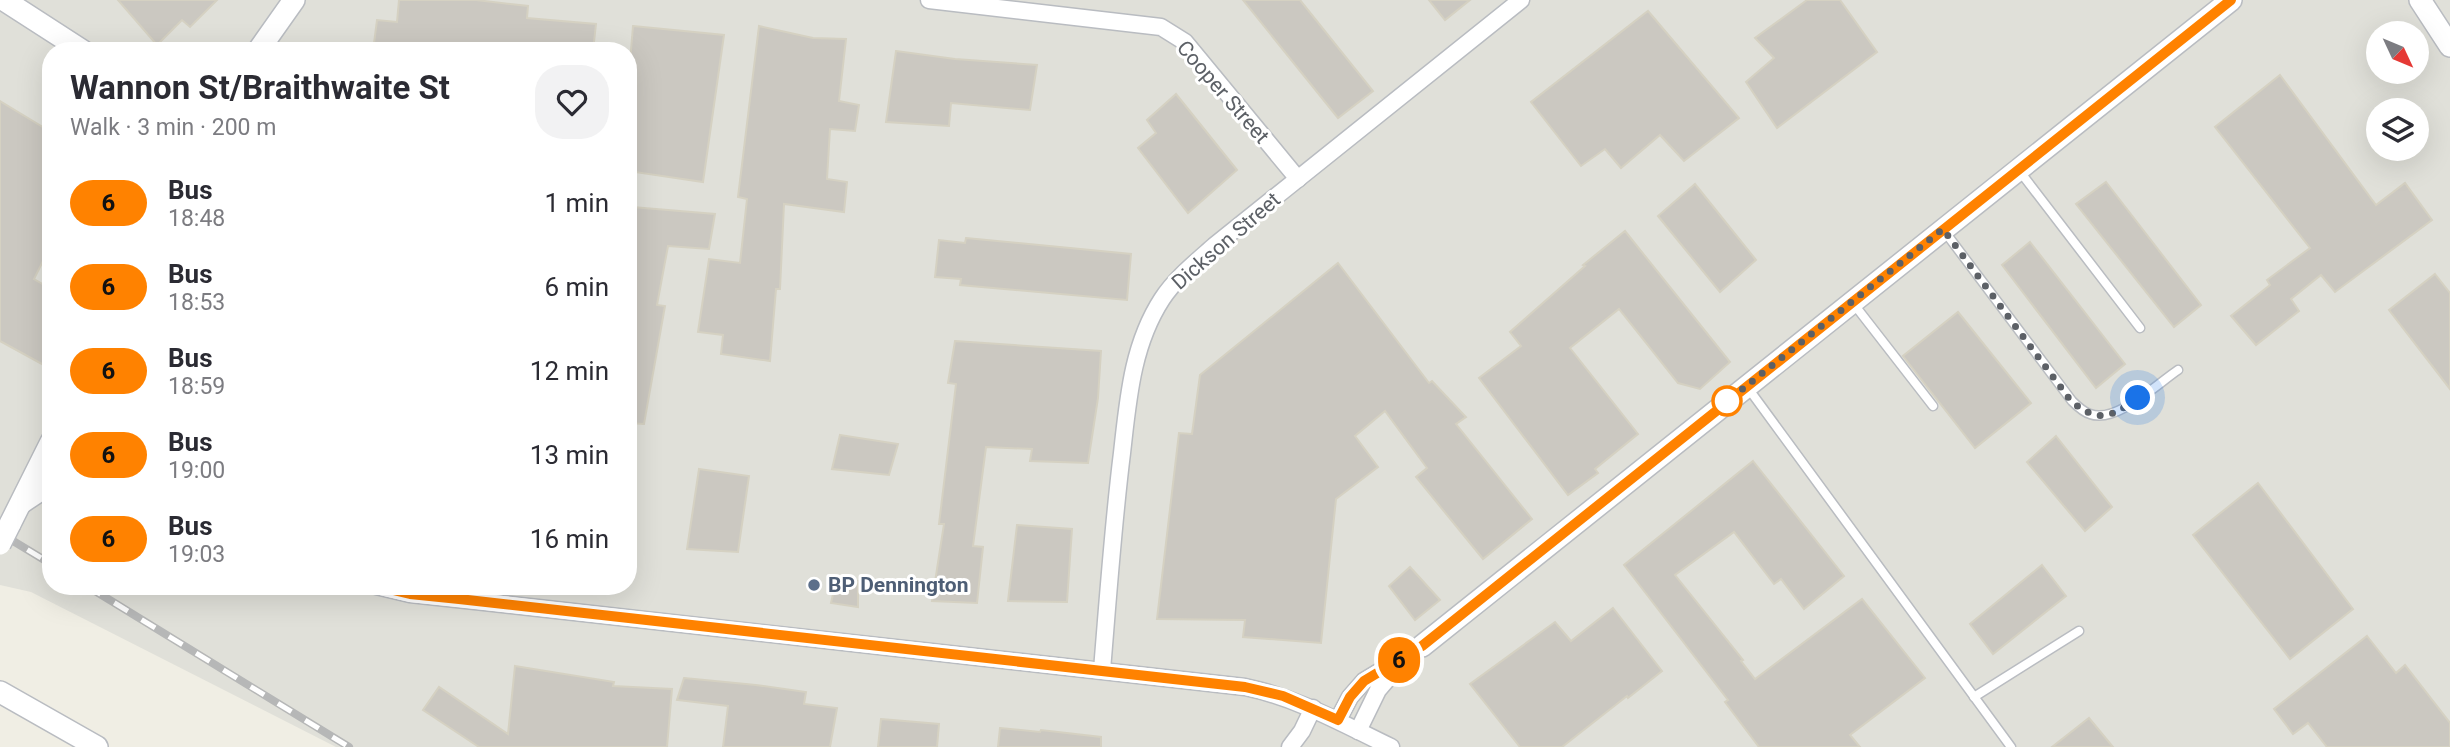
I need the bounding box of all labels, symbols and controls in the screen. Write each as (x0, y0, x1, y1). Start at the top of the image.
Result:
north arrow (2366, 21, 2429, 84)
map controls (2366, 21, 2429, 161)
street label: Cooper Street (1172, 36, 1274, 148)
button: heart (535, 65, 609, 139)
text: Wannon St/Braithwaite St (70, 68, 450, 107)
button: layers (2366, 98, 2429, 161)
text: Walk · 3 min · 200 m (70, 114, 276, 141)
text: Bus (168, 175, 213, 205)
street label: Dickson Street (1167, 187, 1285, 295)
text: 1 min (544, 188, 609, 218)
text: 6 (102, 189, 115, 217)
text: 18:48 (168, 205, 225, 232)
text: Bus (168, 259, 213, 289)
text: 6 min (544, 272, 609, 302)
text: 6 (102, 273, 115, 301)
text: 18:53 (168, 289, 225, 316)
text: Bus (168, 343, 213, 373)
text: 12 min (530, 356, 609, 386)
text: 6 (102, 357, 115, 385)
text: 18:59 (168, 373, 225, 400)
your location (2120, 380, 2155, 415)
unlabelled marker (1712, 386, 1742, 416)
text: Bus (168, 427, 213, 457)
text: 13 min (530, 440, 609, 470)
text: 6 (102, 441, 115, 469)
text: 19:00 (168, 457, 225, 484)
text: Bus (168, 511, 213, 541)
text: 16 min (530, 524, 609, 554)
text: 6 (102, 525, 115, 553)
text: 19:03 (168, 541, 225, 568)
place label: BP Dennington (828, 573, 968, 597)
marker: BP Dennington (806, 577, 822, 593)
line badge: 6 (1376, 637, 1422, 683)
text: 6 (1392, 646, 1406, 674)

